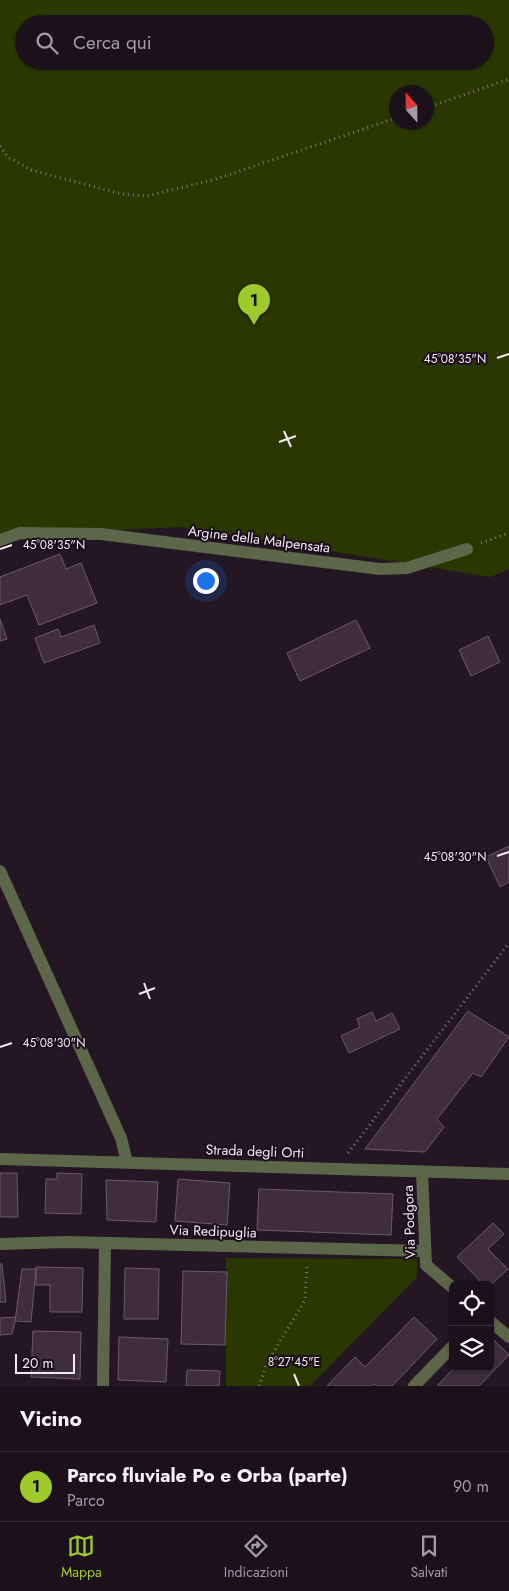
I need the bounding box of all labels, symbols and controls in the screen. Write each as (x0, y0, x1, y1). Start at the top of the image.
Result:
search box (15, 15, 494, 70)
icon: search (33, 29, 61, 57)
text: Cerca qui (73, 29, 152, 56)
north arrow (389, 85, 434, 130)
pin: 1 (238, 284, 270, 325)
text: 45°08'35"N (424, 350, 486, 368)
street label: Argine della Malpensata (187, 520, 331, 558)
text: 45°08'35"N (23, 536, 85, 554)
your location (193, 568, 219, 594)
text: 45°08'30"N (424, 848, 486, 866)
text: 45°08'30"N (23, 1034, 85, 1052)
street label: Strada degli Orti (205, 1139, 305, 1163)
street label: Via Podgora (398, 1185, 420, 1259)
street label: Via Redipuglia (169, 1219, 257, 1243)
map controls (449, 1281, 494, 1371)
button: locate (449, 1281, 494, 1326)
button: layers (449, 1326, 494, 1371)
scale bar (15, 1351, 75, 1374)
text: 20 m (22, 1353, 54, 1373)
text: 8°27'45"E (268, 1353, 320, 1371)
text: Vicino (20, 1404, 82, 1434)
text: Parco fluviale Po e Orba (parte) (67, 1462, 348, 1489)
text: 1 (32, 1475, 40, 1498)
text: 90 m (453, 1475, 489, 1498)
text: Parco (67, 1489, 105, 1512)
tab: Mappa (61, 1532, 102, 1582)
tab: Indicazioni (224, 1532, 288, 1582)
tab: Salvati (410, 1532, 448, 1582)

